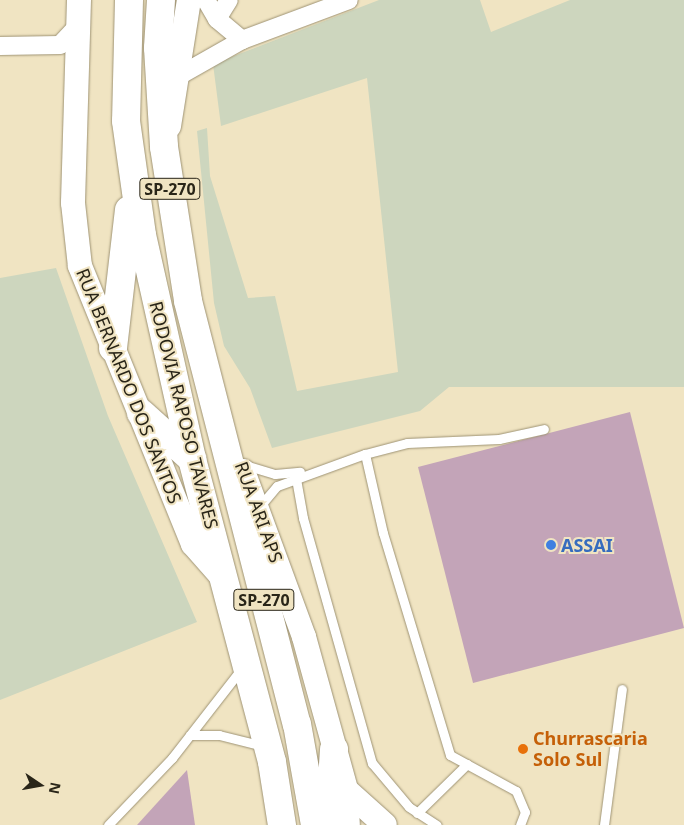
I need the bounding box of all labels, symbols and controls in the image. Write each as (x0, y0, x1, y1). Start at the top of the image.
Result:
road number: SP-270 (139, 175, 201, 202)
street label: RUA BERNARDO DOS SANTOS (72, 265, 186, 507)
street label: RODOVIA RAPOSO TAVARES (145, 299, 223, 531)
street label: RUA ARI APS (231, 458, 287, 566)
place label: ASSAI (561, 534, 613, 556)
marker: ASSAI (545, 539, 557, 551)
road number: SP-270 (233, 586, 295, 614)
place label: Churrascaria Solo Sul (533, 728, 648, 771)
marker: Churrascaria Solo Sul (517, 743, 529, 755)
north arrow (15, 760, 65, 810)
text: N (45, 781, 66, 796)

